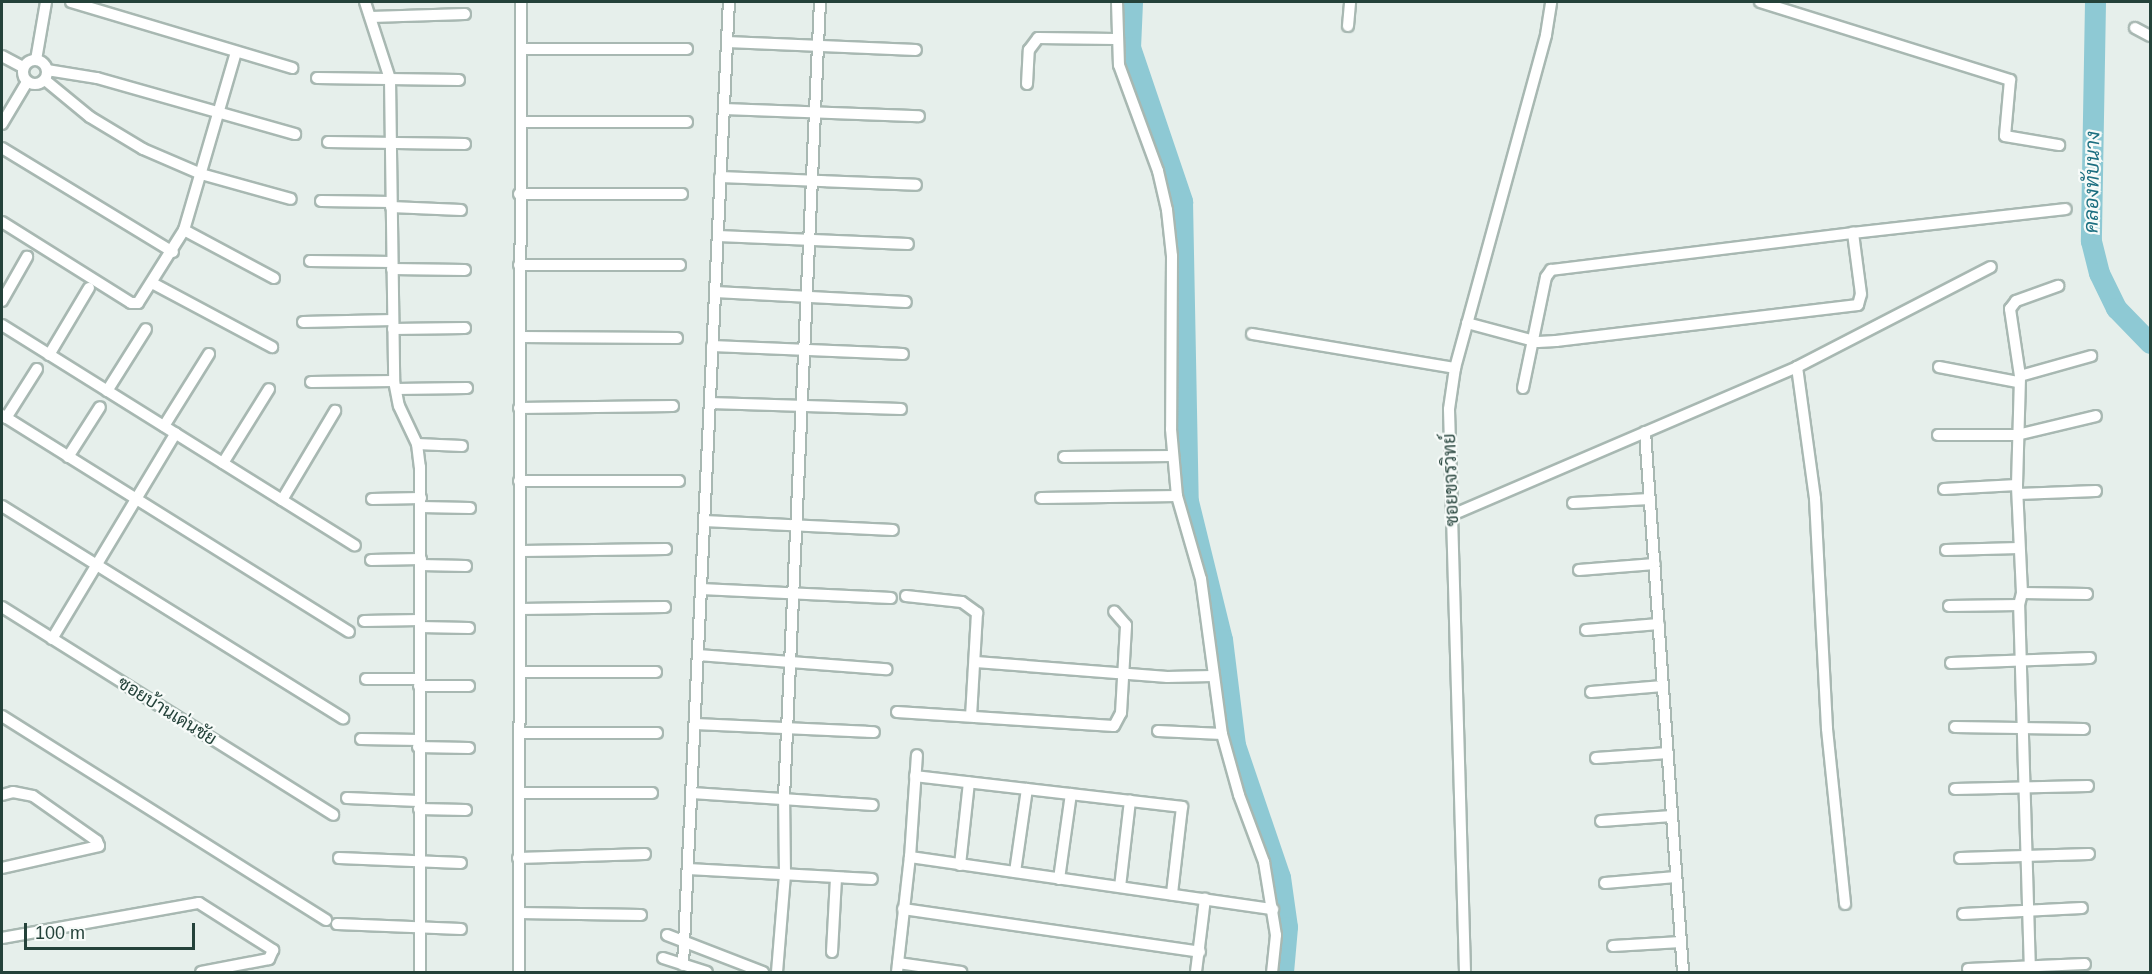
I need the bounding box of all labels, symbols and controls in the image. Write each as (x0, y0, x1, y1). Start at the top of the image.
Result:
water label: คลองทับนาง (2079, 131, 2105, 233)
street label: ซอยขจรวิทย์ (1439, 433, 1463, 527)
street label: ซอยบ้านเด่นชัย (114, 672, 220, 750)
scale bar (27, 911, 198, 949)
text: 100 m (35, 923, 85, 943)

